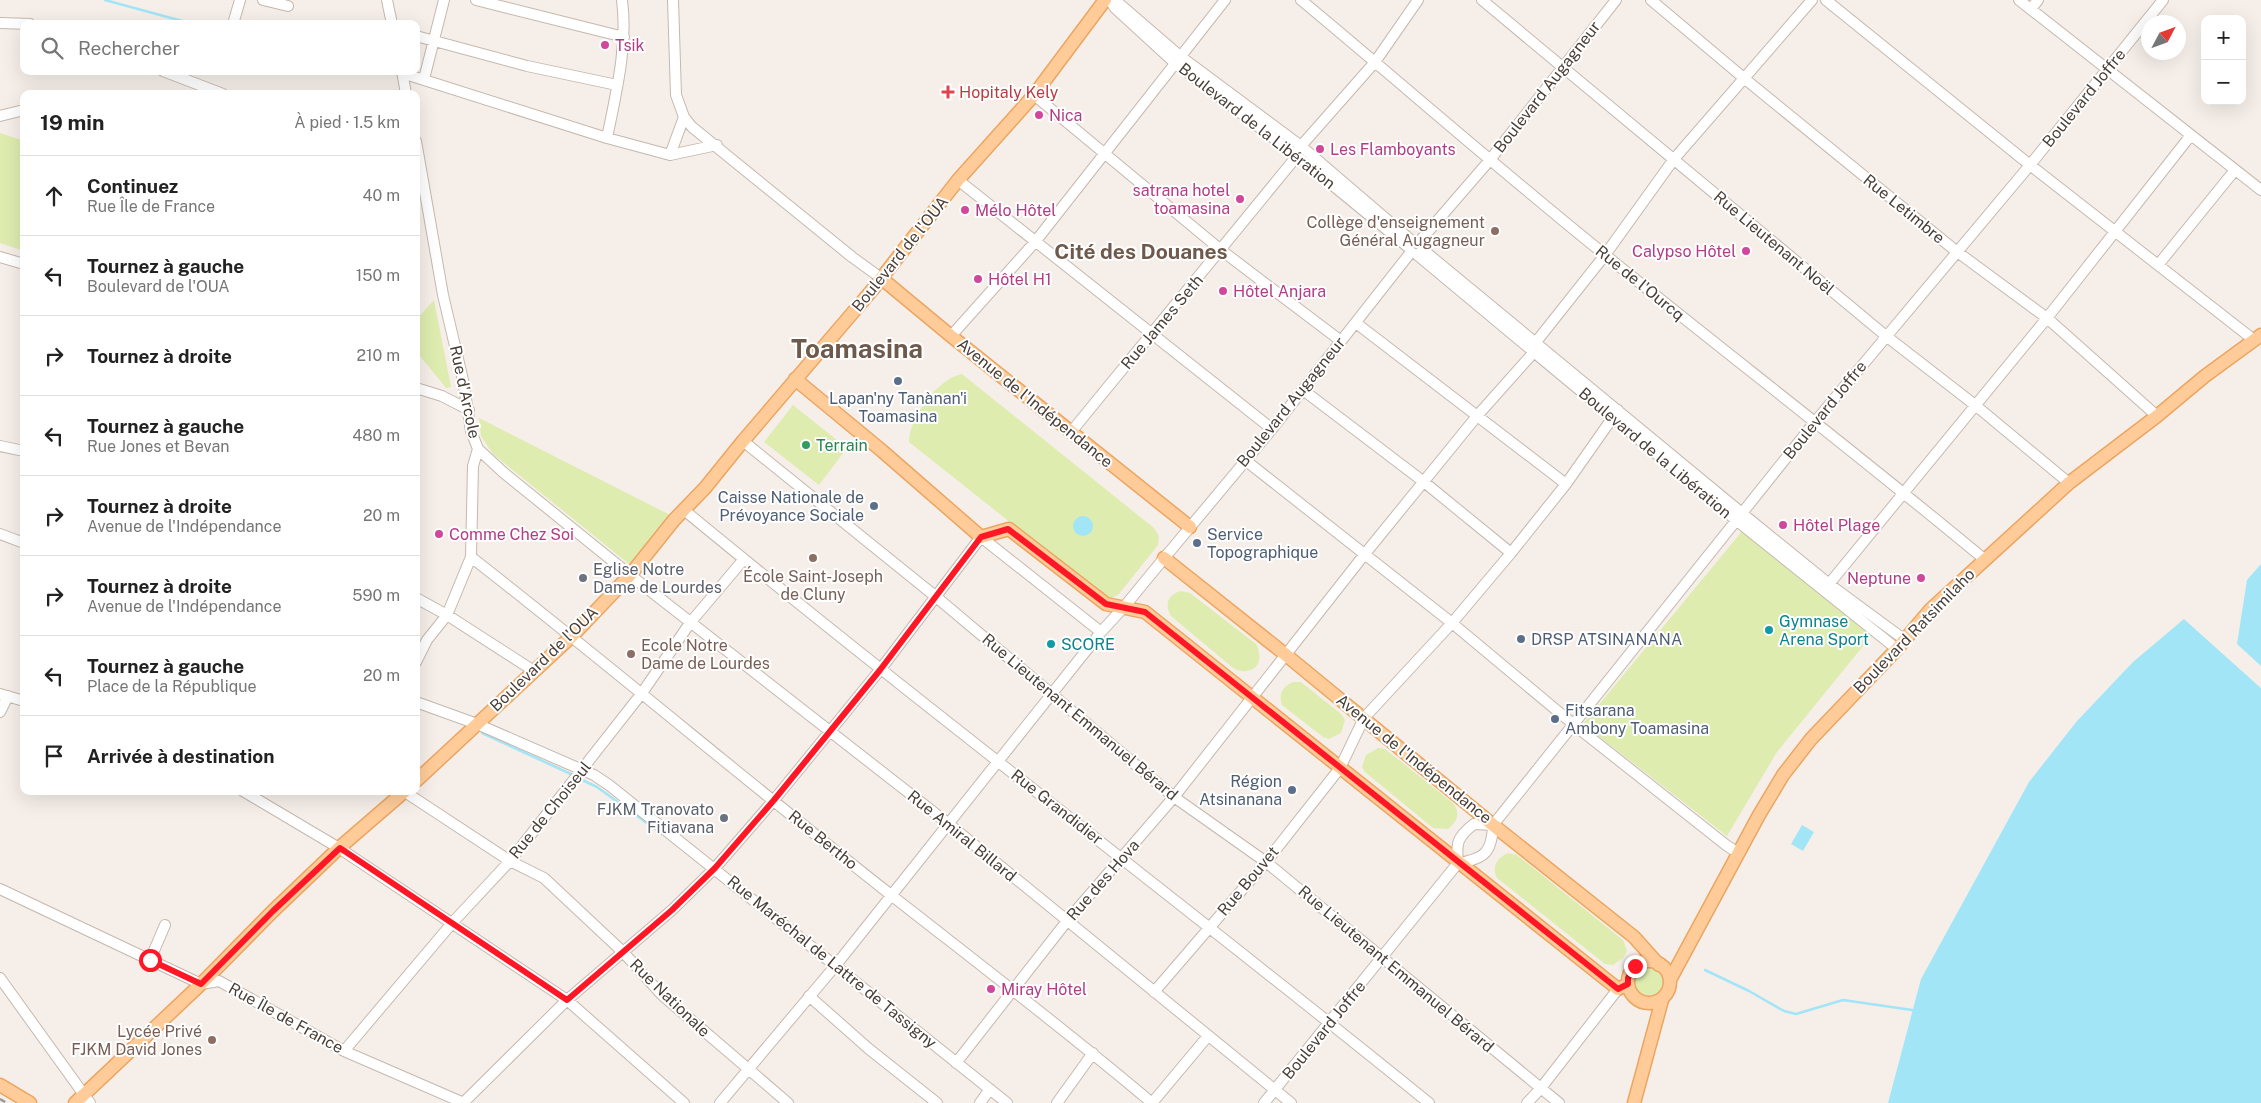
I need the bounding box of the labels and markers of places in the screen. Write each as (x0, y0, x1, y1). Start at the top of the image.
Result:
place label: Tsik (615, 36, 645, 55)
marker: Tsik (599, 39, 611, 51)
place label: Hopitaly Kely (959, 83, 1059, 102)
marker: Hopitaly Kely (941, 85, 955, 99)
place label: Nica (1049, 106, 1082, 125)
marker: Nica (1033, 109, 1045, 121)
place label: Les Flamboyants (1330, 140, 1456, 159)
marker: Les Flamboyants (1314, 143, 1326, 155)
place label: satrana hotel toamasina (1133, 181, 1230, 218)
marker: satrana hotel toamasina (1234, 193, 1246, 205)
place label: Mélo Hôtel (975, 201, 1056, 220)
marker: Mélo Hôtel (959, 204, 971, 216)
place label: Collège d'enseignement Général Augagneur (1307, 213, 1485, 250)
marker: Collège d'enseignement Général Augagneur (1489, 225, 1501, 237)
place label: Calypso Hôtel (1632, 242, 1736, 261)
marker: Calypso Hôtel (1740, 245, 1752, 257)
place label: Hôtel H1 (988, 270, 1051, 289)
marker: Hôtel H1 (972, 273, 984, 285)
place label: Hôtel Anjara (1233, 282, 1326, 301)
marker: Hôtel Anjara (1217, 285, 1229, 297)
marker: Lapan'ny Tanànan'i Toamasina (892, 375, 904, 387)
place label: Lapan'ny Tanànan'i Toamasina (829, 389, 967, 426)
place label: Terrain (816, 436, 868, 455)
marker: Terrain (800, 439, 812, 451)
place label: Caisse Nationale de Prévoyance Sociale (718, 488, 864, 525)
marker: Caisse Nationale de Prévoyance Sociale (868, 500, 880, 512)
place label: Hôtel Plage (1793, 516, 1880, 535)
marker: Hôtel Plage (1777, 519, 1789, 531)
place label: Comme Chez Soi (449, 525, 574, 544)
place label: Service Topographique (1207, 525, 1318, 562)
marker: Comme Chez Soi (433, 528, 445, 540)
marker: Service Topographique (1191, 537, 1203, 549)
marker: École Saint-Joseph de Cluny (807, 552, 819, 564)
place label: Eglise Notre Dame de Lourdes (593, 560, 722, 597)
place label: École Saint-Joseph de Cluny (743, 566, 883, 604)
place label: Neptune (1847, 569, 1911, 588)
marker: Eglise Notre Dame de Lourdes (577, 572, 589, 584)
marker: Neptune (1915, 572, 1927, 584)
place label: Gymnase Arena Sport (1779, 612, 1869, 649)
marker: Gymnase Arena Sport (1763, 624, 1775, 636)
place label: DRSP ATSINANANA (1531, 630, 1682, 649)
marker: DRSP ATSINANANA (1515, 633, 1527, 645)
place label: SCORE (1061, 635, 1115, 654)
place label: Ecole Notre Dame de Lourdes (641, 636, 770, 673)
marker: SCORE (1045, 638, 1057, 650)
marker: Ecole Notre Dame de Lourdes (625, 648, 637, 660)
place label: Fitsarana Ambony Toamasina (1565, 701, 1709, 738)
marker: Fitsarana Ambony Toamasina (1549, 713, 1561, 725)
place label: Région Atsinanana (1199, 772, 1282, 809)
marker: Région Atsinanana (1286, 784, 1298, 796)
place label: FJKM Tranovato Fitiavana (597, 800, 714, 837)
marker: FJKM Tranovato Fitiavana (718, 812, 730, 824)
place label: Miray Hôtel (1001, 980, 1087, 999)
marker: Miray Hôtel (985, 983, 997, 995)
place label: Lycée Privé FJKM David Jones (71, 1022, 202, 1059)
marker: Lycée Privé FJKM David Jones (206, 1034, 218, 1046)

